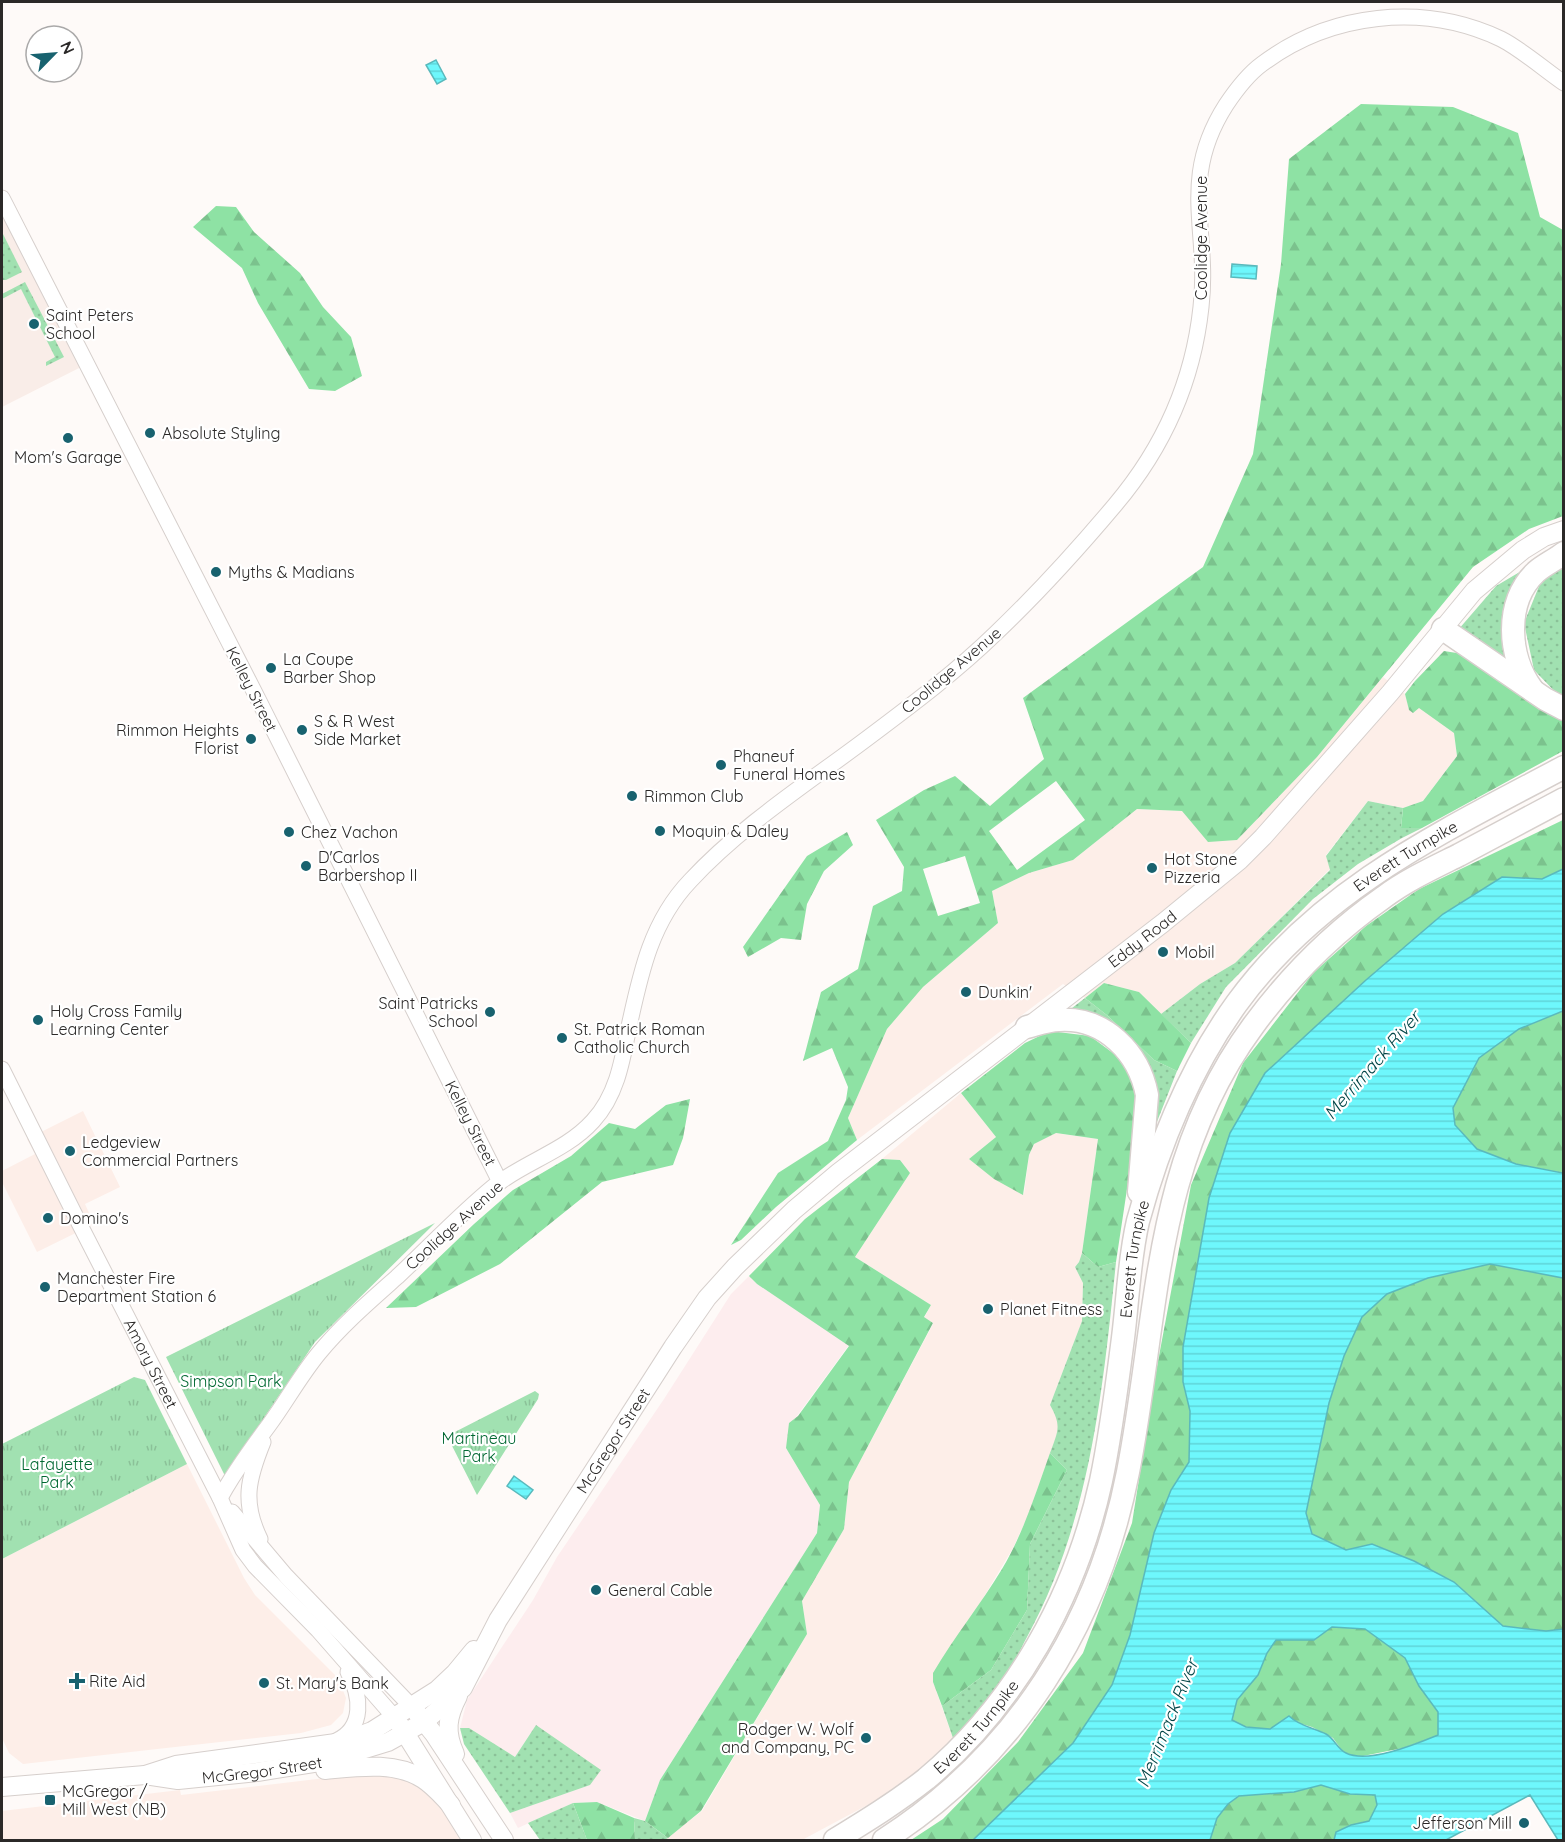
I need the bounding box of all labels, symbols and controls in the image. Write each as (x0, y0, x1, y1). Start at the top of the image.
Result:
north arrow (24, 24, 84, 84)
text: N (56, 38, 79, 57)
street label: Coolidge Avenue (1191, 176, 1211, 300)
place label: Saint Peters School (46, 305, 134, 343)
marker: Saint Peters School (27, 317, 41, 331)
place label: Absolute Styling (162, 423, 281, 443)
marker: Absolute Styling (143, 426, 157, 440)
marker: Mom's Garage (61, 431, 75, 445)
place label: Mom's Garage (14, 447, 122, 467)
place label: Myths & Madians (228, 562, 354, 582)
marker: Myths & Madians (209, 565, 223, 579)
street label: Coolidge Avenue (897, 622, 1005, 718)
street label: Kelley Street (222, 643, 282, 735)
place label: La Coupe Barber Shop (283, 649, 376, 687)
marker: La Coupe Barber Shop (264, 661, 278, 675)
place label: S & R West Side Market (314, 711, 401, 749)
place label: Rimmon Heights Florist (116, 720, 239, 758)
marker: S & R West Side Market (295, 723, 309, 737)
marker: Rimmon Heights Florist (244, 732, 258, 746)
place label: Phaneuf Funeral Homes (733, 746, 845, 784)
marker: Phaneuf Funeral Homes (714, 758, 728, 772)
place label: Rimmon Club (644, 786, 743, 806)
marker: Rimmon Club (625, 789, 639, 803)
street label: Everett Turnpike (1349, 816, 1461, 896)
place label: Moquin & Daley (672, 821, 789, 841)
place label: Chez Vachon (301, 822, 398, 842)
marker: Moquin & Daley (653, 824, 667, 838)
marker: Chez Vachon (282, 825, 296, 839)
place label: D'Carlos Barbershop II (318, 847, 418, 885)
place label: Hot Stone Pizzeria (1164, 849, 1237, 887)
marker: D'Carlos Barbershop II (299, 859, 313, 873)
marker: Hot Stone Pizzeria (1145, 861, 1159, 875)
street label: Eddy Road (1104, 906, 1181, 972)
place label: Mobil (1175, 942, 1215, 962)
marker: Mobil (1156, 945, 1170, 959)
place label: Dunkin' (978, 982, 1032, 1002)
marker: Dunkin' (959, 985, 973, 999)
place label: Saint Patricks School (378, 993, 478, 1031)
place label: Holy Cross Family Learning Center (50, 1001, 182, 1039)
water label: Merrimack River (1319, 1004, 1427, 1124)
marker: Saint Patricks School (483, 1005, 497, 1019)
marker: Holy Cross Family Learning Center (31, 1013, 45, 1027)
place label: St. Patrick Roman Catholic Church (574, 1019, 705, 1057)
marker: St. Patrick Roman Catholic Church (555, 1031, 569, 1045)
street label: Kelley Street (441, 1077, 501, 1169)
place label: Ledgeview Commercial Partners (82, 1132, 238, 1170)
marker: Ledgeview Commercial Partners (63, 1144, 77, 1158)
street label: Coolidge Avenue (401, 1176, 507, 1274)
street label: Everett Turnpike (1115, 1198, 1153, 1319)
place label: Domino's (60, 1208, 129, 1228)
marker: Domino's (41, 1211, 55, 1225)
place label: Manchester Fire Department Station 6 (57, 1268, 217, 1306)
marker: Manchester Fire Department Station 6 (38, 1280, 52, 1294)
place label: Planet Fitness (1000, 1299, 1102, 1319)
marker: Planet Fitness (981, 1302, 995, 1316)
street label: Amory Street (120, 1315, 182, 1412)
park label: Simpson Park (180, 1371, 282, 1391)
street label: McGregor Street (572, 1384, 654, 1497)
park label: Martineau Park (442, 1428, 516, 1466)
park label: Lafayette Park (21, 1454, 93, 1492)
place label: General Cable (608, 1580, 713, 1600)
marker: General Cable (589, 1583, 603, 1597)
water label: Merrimack River (1131, 1654, 1204, 1791)
place label: Rite Aid (89, 1671, 145, 1691)
place label: St. Mary's Bank (276, 1673, 389, 1693)
marker: Rite Aid (70, 1674, 84, 1688)
marker: St. Mary's Bank (257, 1676, 271, 1690)
street label: Everett Turnpike (929, 1676, 1023, 1778)
place label: Rodger W. Wolf and Company, PC (721, 1719, 854, 1757)
marker: Rodger W. Wolf and Company, PC (859, 1731, 873, 1745)
street label: McGregor Street (201, 1752, 324, 1788)
place label: McGregor / Mill West (NB) (62, 1781, 166, 1819)
marker: McGregor / Mill West (NB) (43, 1793, 57, 1807)
place label: Jefferson Mill (1412, 1813, 1512, 1833)
marker: Jefferson Mill (1517, 1816, 1531, 1830)

